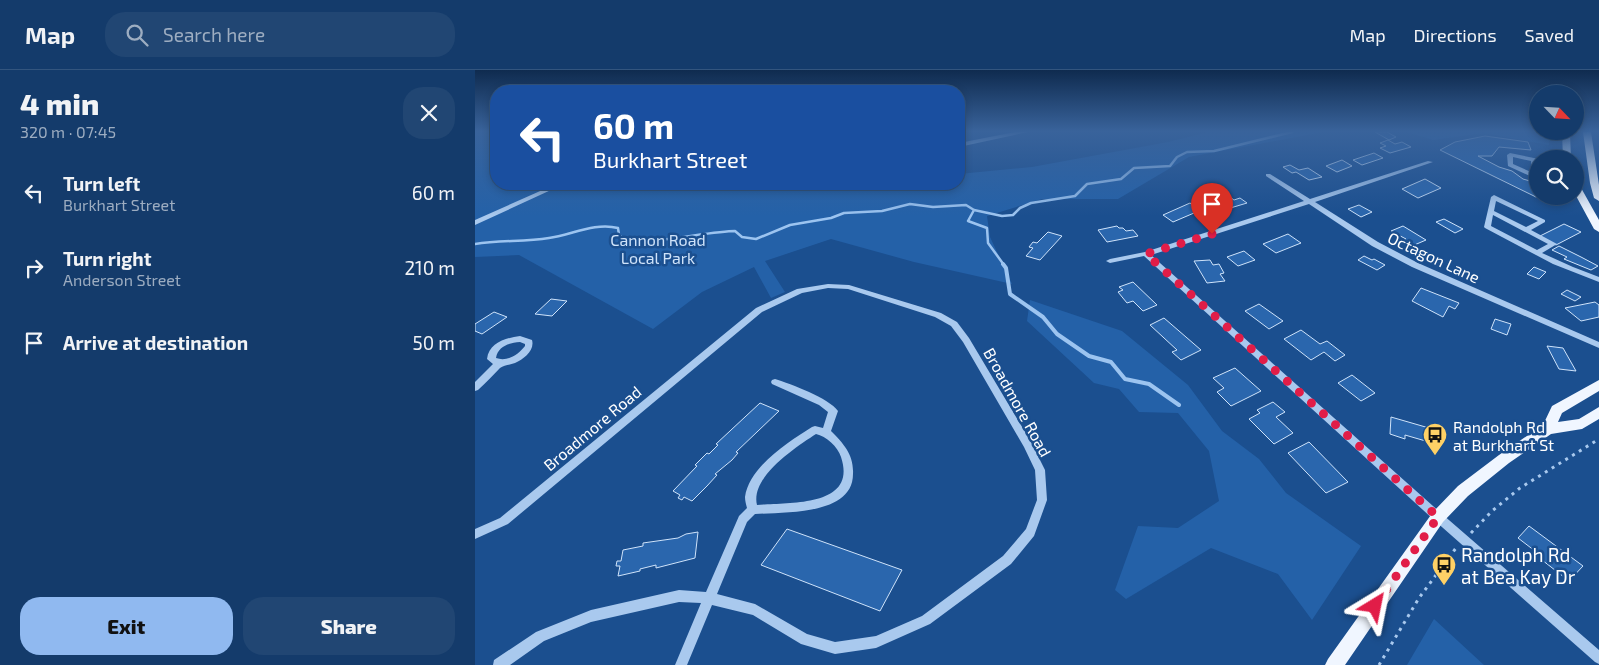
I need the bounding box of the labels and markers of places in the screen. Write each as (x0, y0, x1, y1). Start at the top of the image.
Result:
pin (1191, 183, 1233, 234)
place label: Randolph Rd at Burkhart St (1453, 417, 1554, 454)
bus stop icon: Randolph Rd at Burkhart St (1422, 422, 1448, 456)
place label: Randolph Rd at Bea Kay Dr (1461, 543, 1576, 588)
bus stop icon: Randolph Rd at Bea Kay Dr (1431, 552, 1457, 586)

